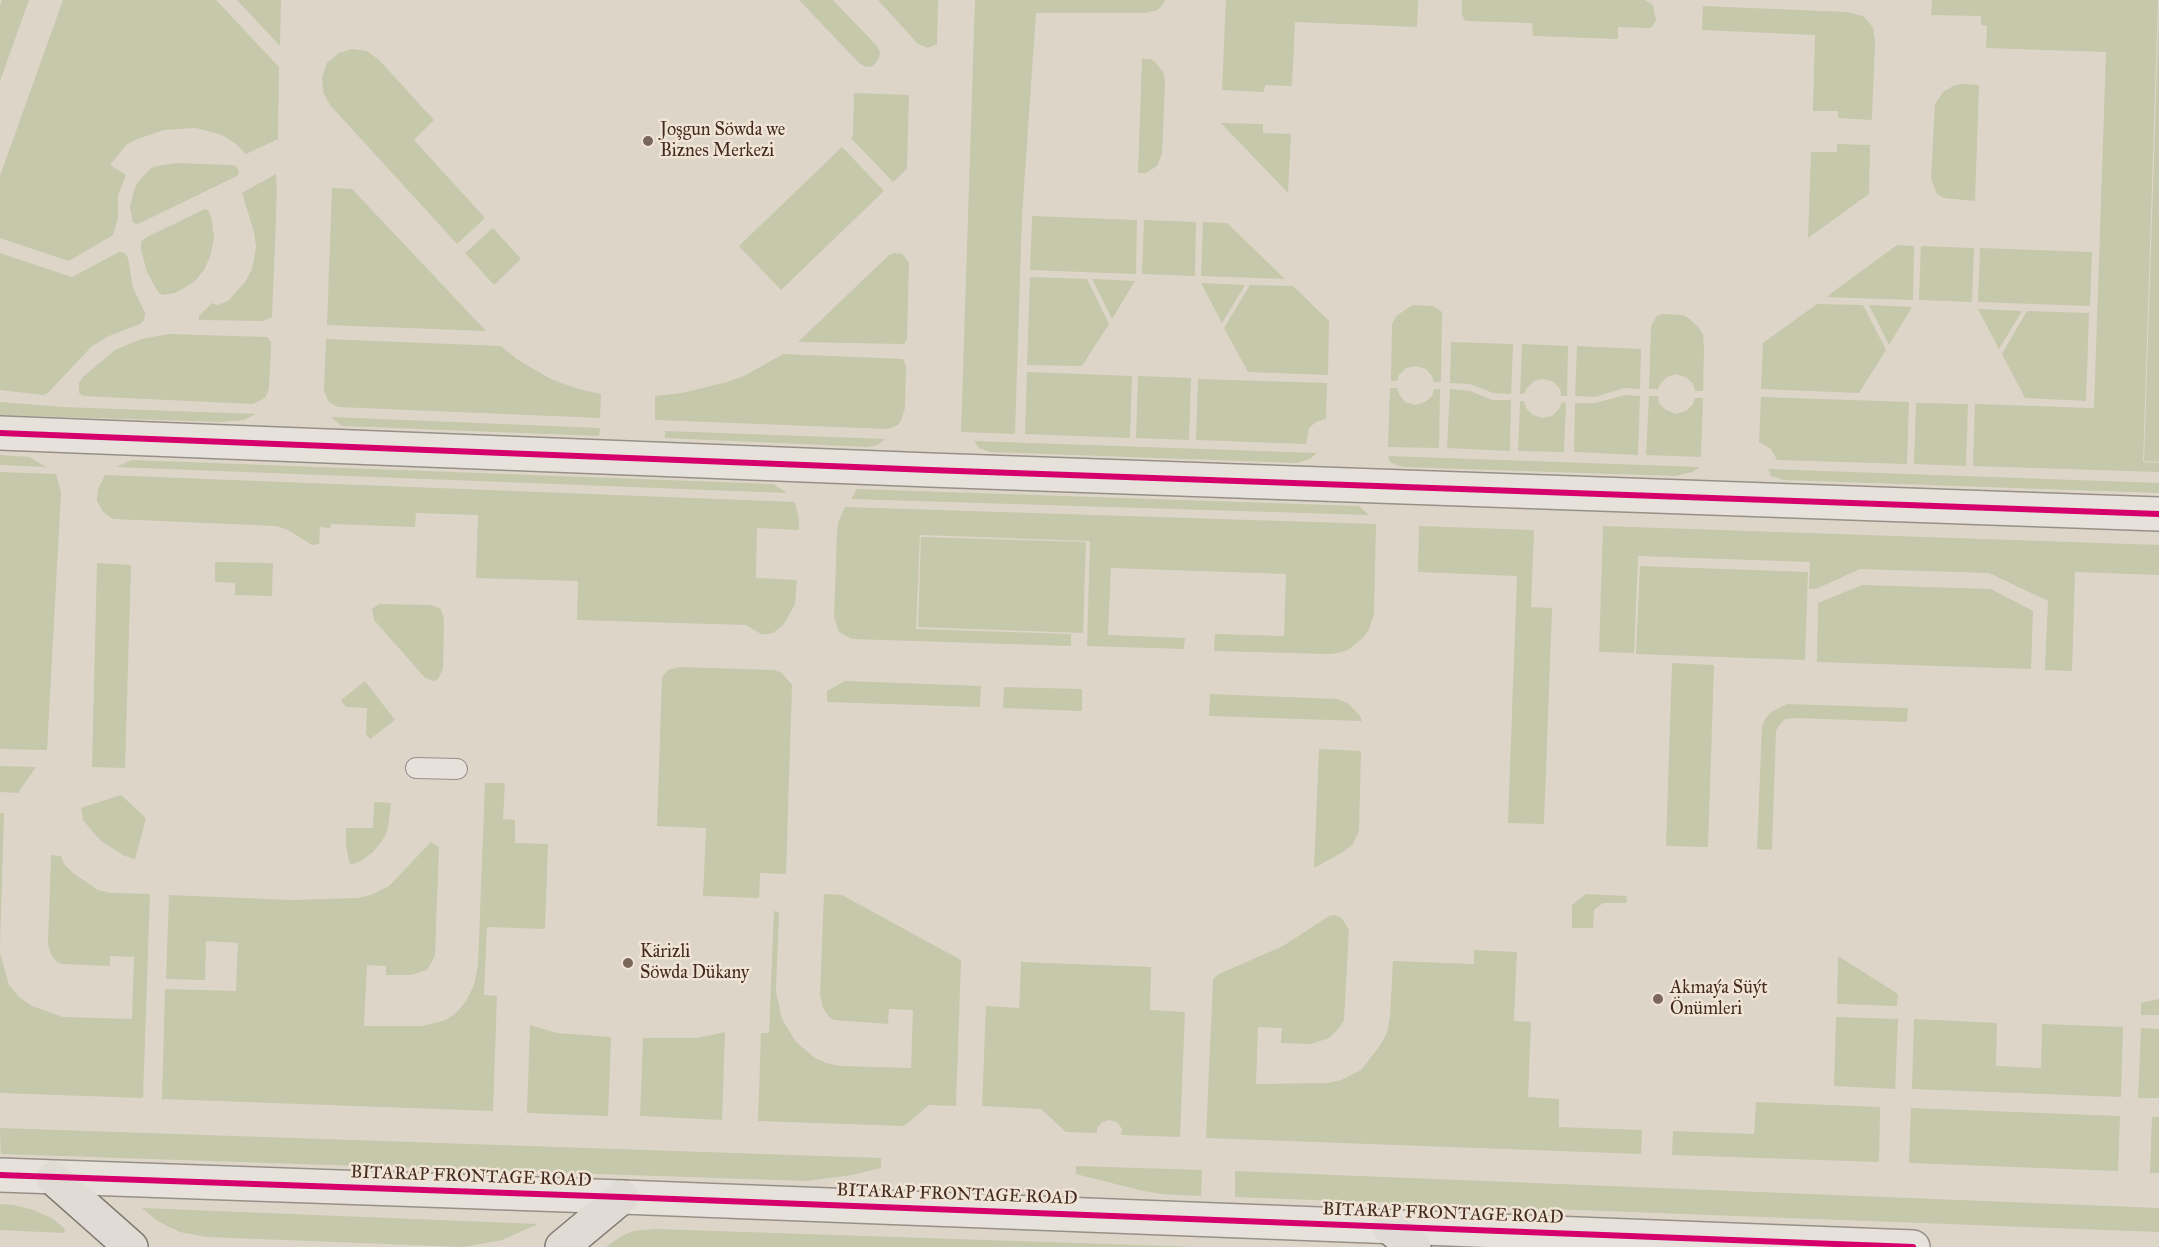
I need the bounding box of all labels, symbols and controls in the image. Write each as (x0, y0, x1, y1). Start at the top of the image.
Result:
place label: Joşgun Söwda we Biznes Merkezi (660, 120, 785, 162)
marker: Joşgun Söwda we Biznes Merkezi (641, 134, 655, 148)
place label: Kärizli Söwda Dükany (640, 942, 749, 984)
marker: Kärizli Söwda Dükany (621, 956, 635, 970)
place label: Akmaýa Süýt Önümleri (1670, 978, 1768, 1020)
marker: Akmaýa Süýt Önümleri (1651, 992, 1665, 1006)
street label: BITARAP FRONTAGE ROAD (350, 1162, 592, 1192)
street label: BITARAP FRONTAGE ROAD (836, 1180, 1078, 1210)
street label: BITARAP FRONTAGE ROAD (1322, 1199, 1564, 1229)

